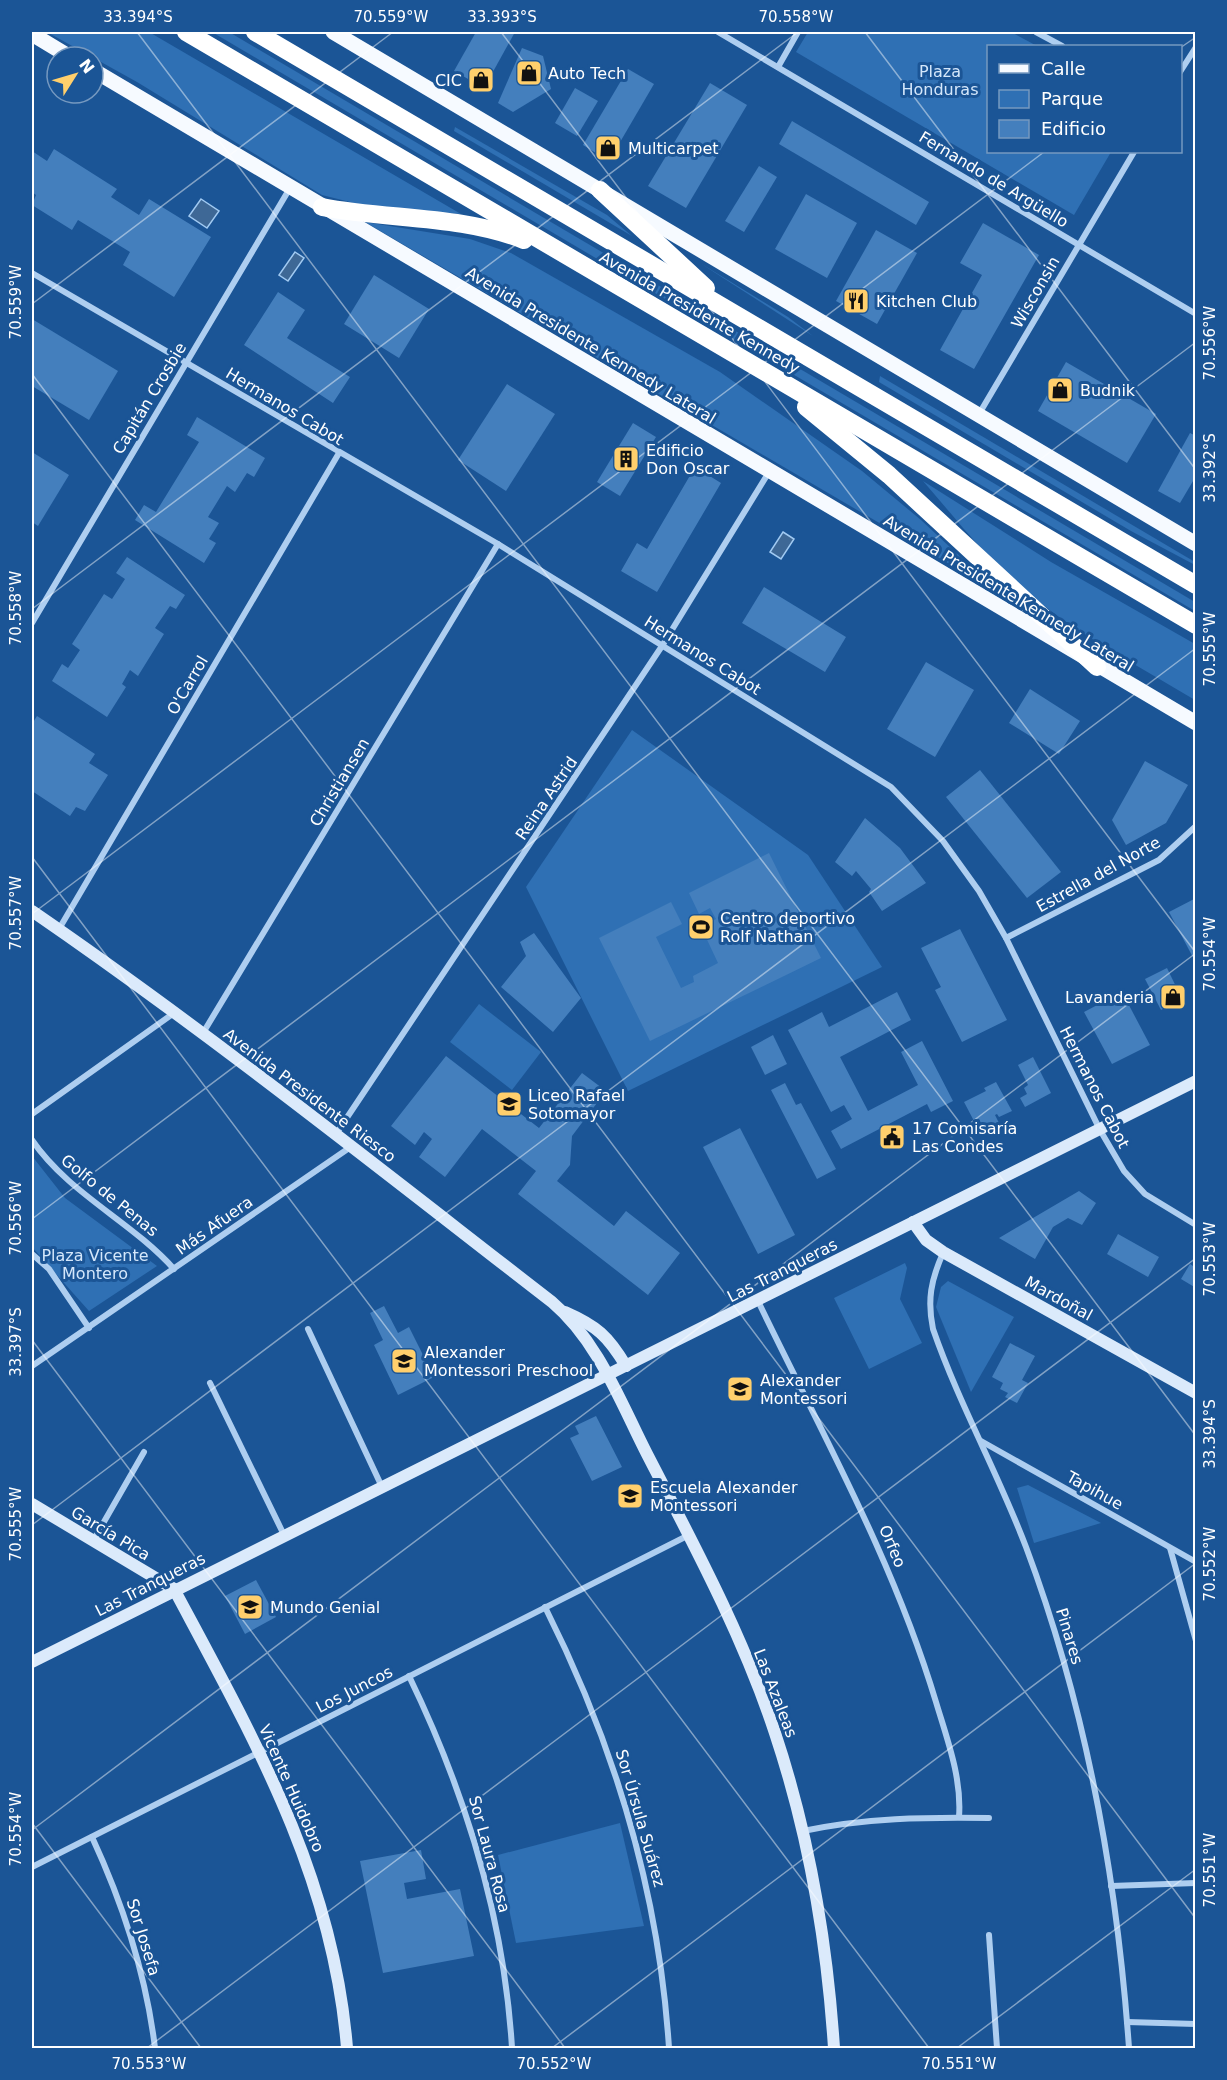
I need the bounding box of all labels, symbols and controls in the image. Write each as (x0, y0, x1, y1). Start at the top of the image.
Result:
text: 33.394°S (103, 8, 173, 26)
text: 70.559°W (354, 8, 429, 26)
text: 33.393°S (467, 8, 537, 26)
text: 70.558°W (759, 8, 834, 26)
north arrow (45, 45, 105, 105)
legend (987, 45, 1182, 153)
text: N (75, 55, 98, 77)
shop icon: Auto Tech (514, 58, 544, 88)
text: Calle (1041, 58, 1086, 79)
park label: Plaza Honduras (902, 62, 978, 99)
place label: Auto Tech (548, 64, 626, 83)
shop icon: CIC (466, 65, 496, 95)
place label: CIC (435, 71, 462, 90)
text: Parque (1041, 88, 1103, 109)
text: Edificio (1041, 118, 1106, 139)
street label: Fernando de Argüello (916, 127, 1072, 232)
shop icon: Multicarpet (593, 133, 623, 163)
place label: Multicarpet (628, 139, 719, 158)
street label: Avenida Presidente Kennedy (596, 247, 803, 378)
street label: Wisconsin (1007, 253, 1064, 332)
street label: Avenida Presidente Kennedy Lateral (462, 263, 719, 428)
text: 70.559°W (7, 264, 25, 339)
restaurant icon: Kitchen Club (841, 286, 871, 316)
place label: Kitchen Club (876, 292, 977, 311)
text: 70.556°W (1201, 305, 1219, 380)
street label: Capitán Crosbie (109, 339, 190, 458)
street label: Hermanos Cabot (222, 364, 347, 449)
shop icon: Budnik (1045, 375, 1075, 405)
place label: Budnik (1080, 381, 1136, 400)
text: 33.392°S (1201, 433, 1219, 503)
place label: Edificio Don Oscar (646, 441, 730, 478)
building icon: Edificio Don Oscar (611, 444, 641, 474)
street label: Avenida Presidente Kennedy Lateral (880, 511, 1137, 676)
text: 70.558°W (7, 570, 25, 645)
text: 70.555°W (1201, 611, 1219, 686)
street label: Hermanos Cabot (641, 612, 765, 699)
street label: O'Carrol (163, 652, 212, 718)
street label: Christiansen (306, 735, 373, 830)
street label: Reina Astrid (512, 753, 581, 844)
street label: Estrella del Norte (1033, 833, 1163, 916)
text: 70.557°W (7, 875, 25, 950)
place label: Centro deportivo Rolf Nathan (720, 909, 855, 946)
sports icon: Centro deportivo Rolf Nathan (686, 912, 716, 942)
text: 70.554°W (1201, 916, 1219, 991)
shop icon: Lavanderia (1158, 982, 1188, 1012)
place label: Lavanderia (1065, 988, 1154, 1007)
street label: Hermanos Cabot (1056, 1023, 1133, 1151)
street label: Avenida Presidente Riesco (220, 1024, 400, 1166)
place label: Liceo Rafael Sotomayor (528, 1086, 625, 1123)
school or university icon: Liceo Rafael Sotomayor (494, 1089, 524, 1119)
place label: 17 Comisaría Las Condes (912, 1119, 1017, 1156)
public building icon: 17 Comisaría Las Condes (877, 1122, 907, 1152)
street label: Golfo de Penas (57, 1150, 162, 1240)
text: 70.556°W (7, 1180, 25, 1255)
street label: Más Afuera (172, 1192, 256, 1259)
text: 70.553°W (1201, 1221, 1219, 1296)
street label: Las Tranqueras (724, 1235, 840, 1306)
park label: Plaza Vicente Montero (41, 1246, 149, 1283)
street label: Mardoñal (1022, 1272, 1096, 1325)
text: 33.397°S (7, 1307, 25, 1377)
place label: Alexander Montessori Preschool (424, 1343, 593, 1380)
school or university icon: Alexander Montessori Preschool (389, 1346, 419, 1376)
place label: Alexander Montessori (760, 1371, 847, 1408)
school or university icon: Alexander Montessori (725, 1374, 755, 1404)
text: 33.394°S (1201, 1399, 1219, 1469)
street label: Tapihue (1062, 1467, 1126, 1514)
place label: Escuela Alexander Montessori (650, 1478, 798, 1515)
school or university icon: Escuela Alexander Montessori (615, 1481, 645, 1511)
text: 70.555°W (7, 1486, 25, 1561)
street label: García Pica (68, 1502, 154, 1564)
street label: Orfeo (875, 1522, 910, 1570)
text: 70.552°W (1201, 1526, 1219, 1601)
street label: Las Tranqueras (92, 1549, 208, 1620)
school or university icon: Mundo Genial (235, 1592, 265, 1622)
place label: Mundo Genial (270, 1598, 380, 1617)
street label: Pinares (1052, 1606, 1087, 1667)
street label: Las Azaleas (750, 1646, 801, 1740)
street label: Los Juncos (313, 1662, 396, 1717)
street label: Vicente Huidobro (255, 1721, 328, 1855)
street label: Sor Úrsula Suárez (612, 1747, 669, 1889)
text: 70.554°W (7, 1791, 25, 1866)
street label: Sor Laura Rosa (465, 1794, 514, 1915)
text: 70.551°W (1201, 1832, 1219, 1907)
street label: Sor Josefa (123, 1896, 164, 1978)
text: 70.553°W (112, 2055, 187, 2073)
text: 70.552°W (517, 2055, 592, 2073)
text: 70.551°W (922, 2055, 997, 2073)

